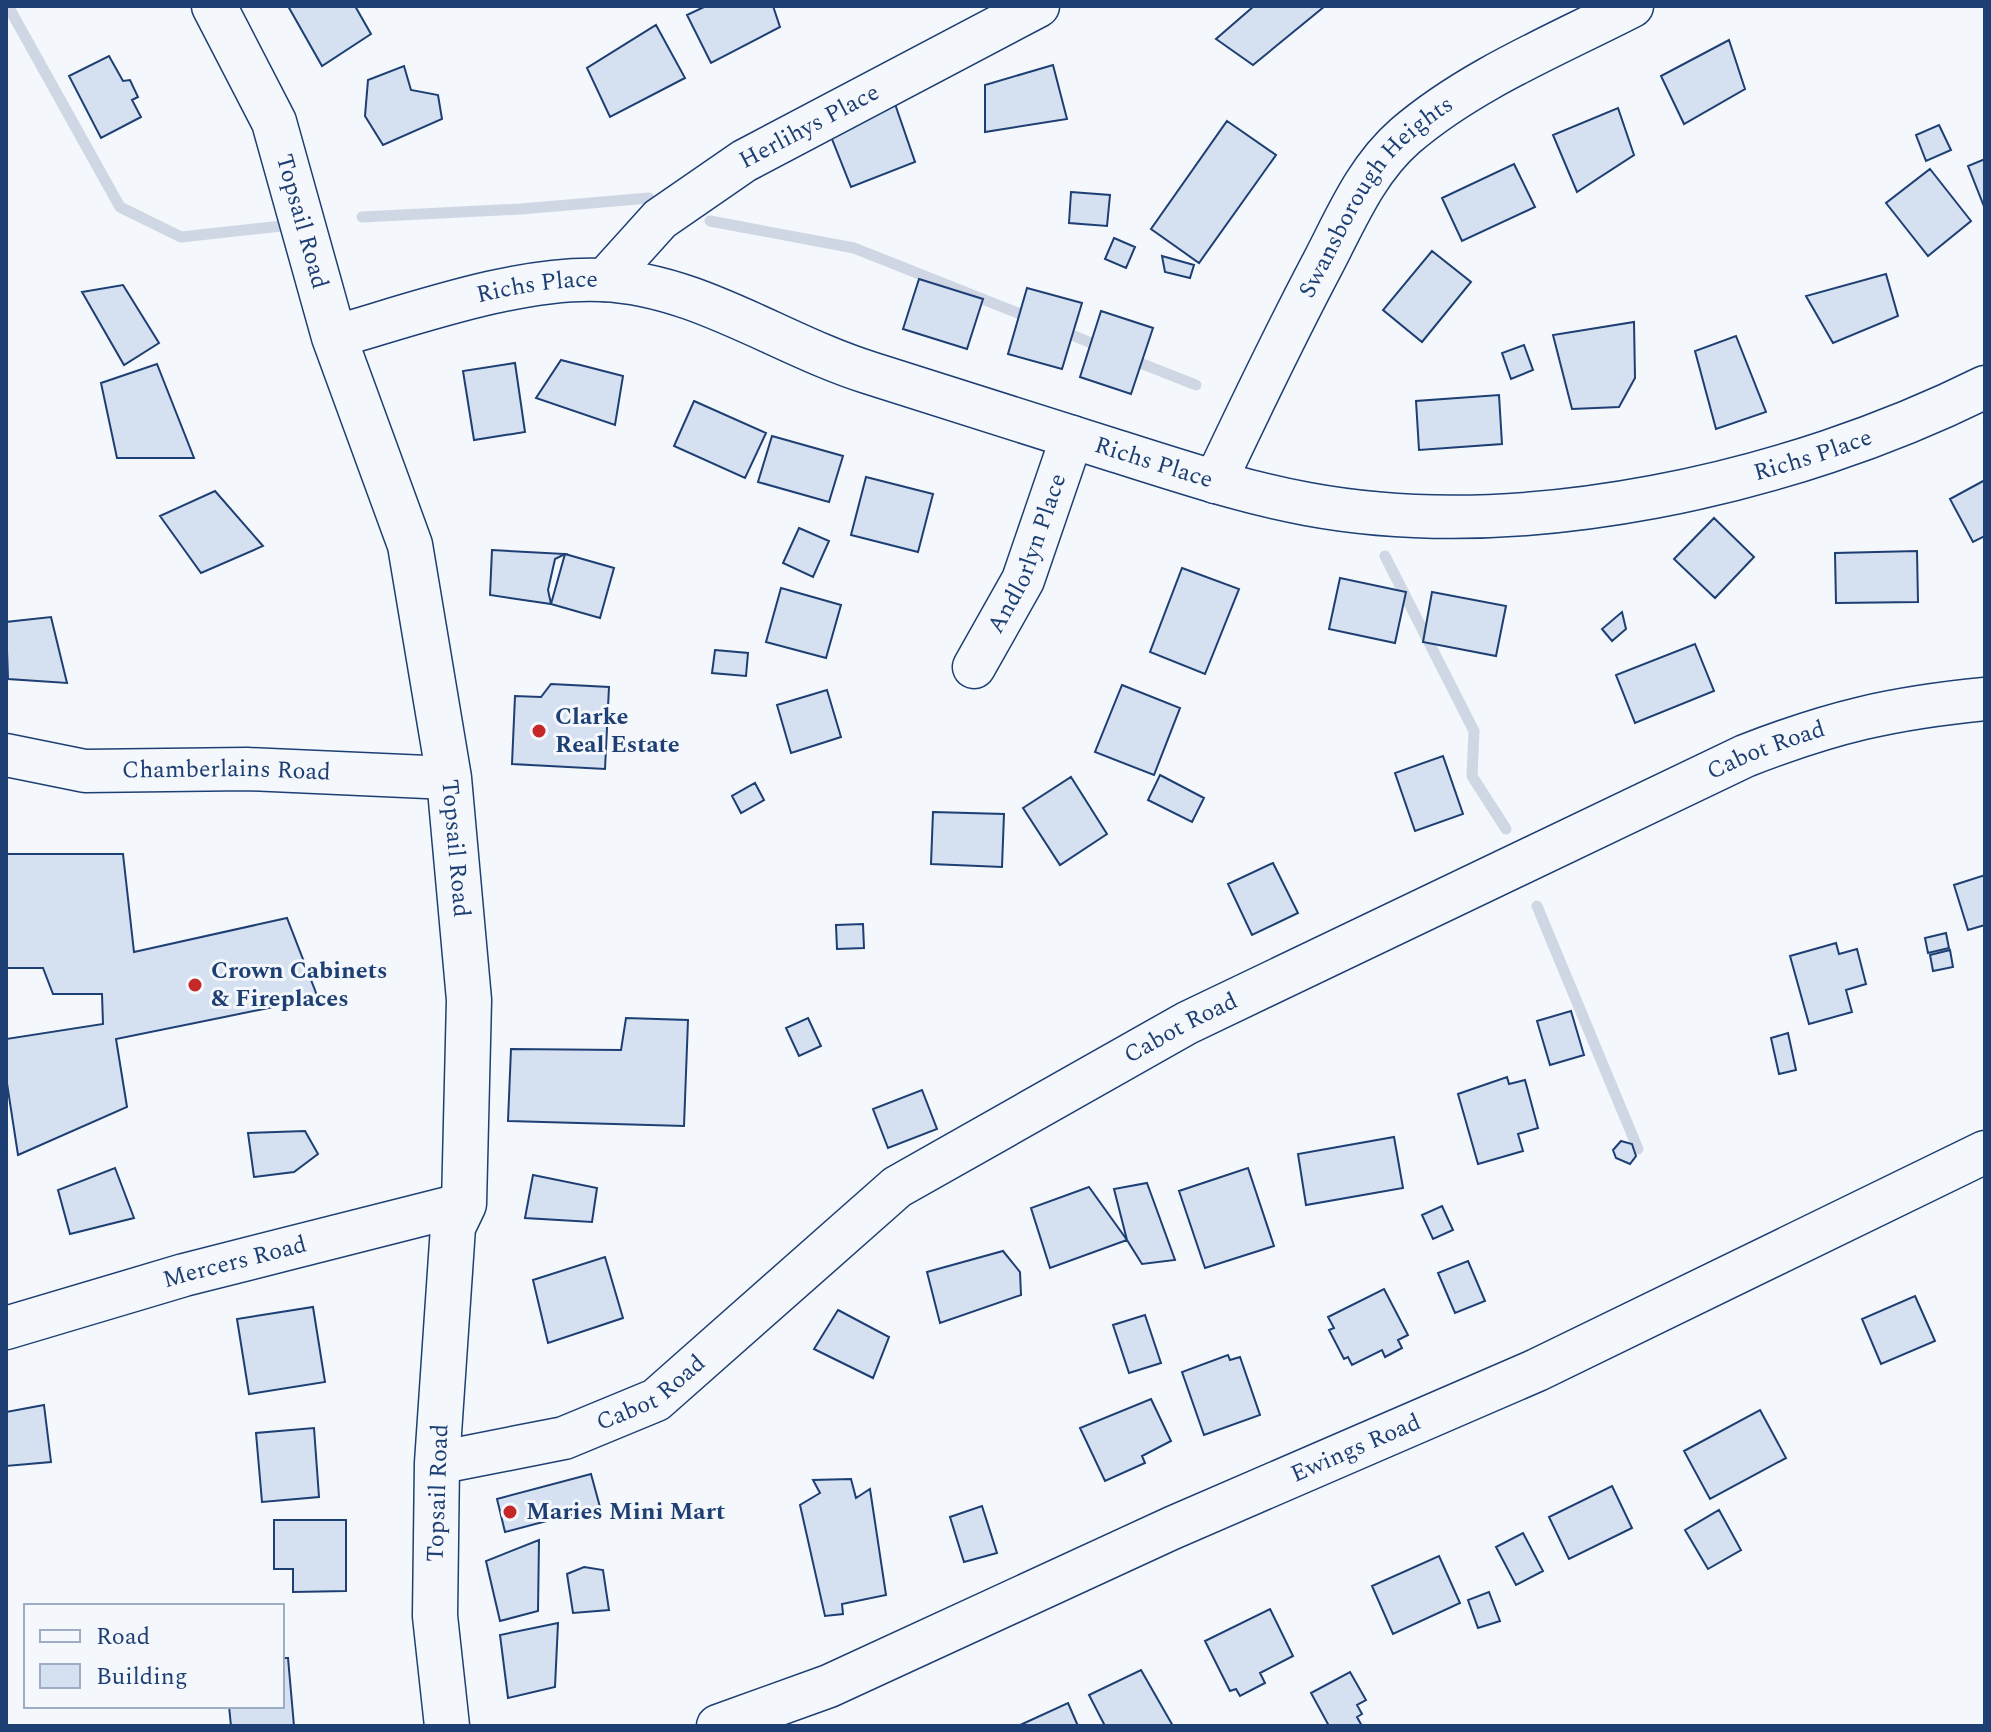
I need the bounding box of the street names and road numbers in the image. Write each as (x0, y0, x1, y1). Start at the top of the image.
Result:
street label: Herlihys Place (733, 75, 886, 178)
street label: Swansborough Heights (1290, 87, 1461, 305)
street label: Topsail Road (266, 150, 338, 293)
street label: Richs Place (473, 262, 598, 313)
street label: Richs Place (1750, 419, 1877, 491)
street label: Richs Place (1090, 427, 1217, 498)
street label: Andlorlyn Place (978, 469, 1076, 640)
street label: Cabot Road (1701, 711, 1829, 790)
street label: Chamberlains Road (122, 751, 332, 791)
street label: Topsail Road (431, 778, 479, 919)
street label: Cabot Road (1117, 983, 1244, 1073)
street label: Mercers Road (158, 1227, 311, 1298)
street label: Cabot Road (591, 1346, 714, 1441)
street label: Ewings Road (1285, 1404, 1427, 1492)
street label: Topsail Road (418, 1423, 458, 1563)

